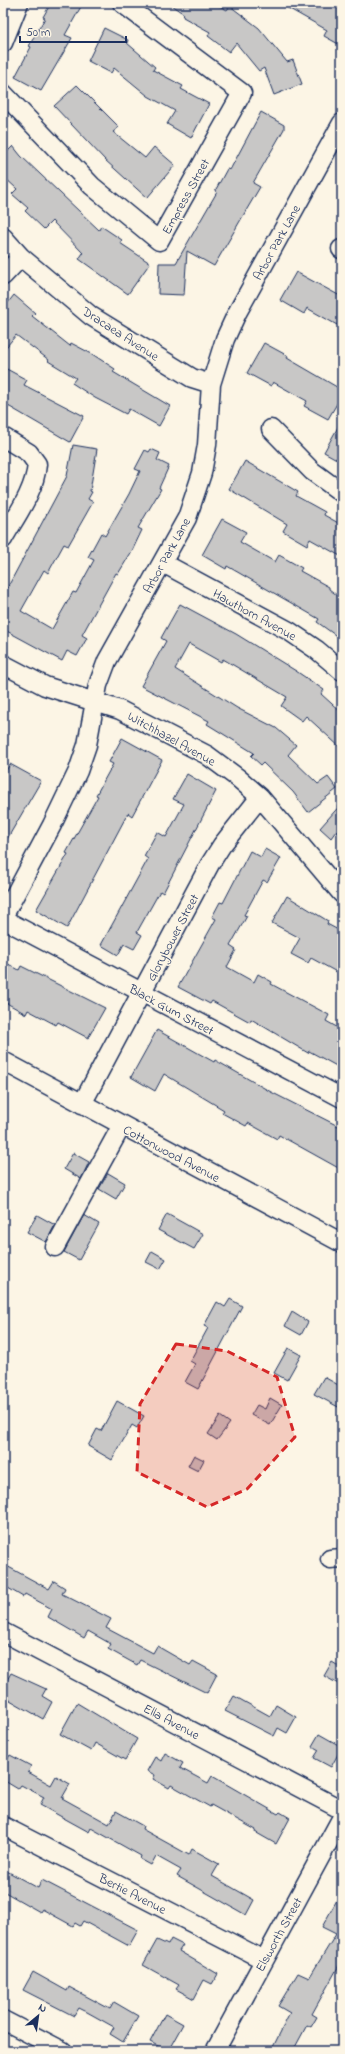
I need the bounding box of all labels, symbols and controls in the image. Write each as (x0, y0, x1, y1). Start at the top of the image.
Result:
scale bar (20, 18, 126, 44)
text: 50 m (26, 24, 50, 42)
street label: Empress Street (158, 155, 215, 238)
street label: Arbor Park Lane (249, 201, 306, 284)
street label: Dracaea Avenue (77, 302, 163, 366)
street label: Arbor Park Lane (139, 514, 196, 597)
street label: Hawthorn Avenue (209, 584, 300, 646)
street label: Witchhazel Avenue (124, 707, 219, 771)
street label: Glorybower Street (142, 890, 206, 985)
street label: Black Gum Street (125, 980, 218, 1041)
street label: Cottonwood Avenue (120, 1121, 223, 1188)
street label: Ella Avenue (140, 1700, 203, 1745)
street label: Bertie Avenue (94, 1869, 169, 1920)
street label: Elsworth Street (251, 1894, 308, 1975)
north arrow (18, 1996, 58, 2036)
text: N (35, 1999, 49, 2017)

